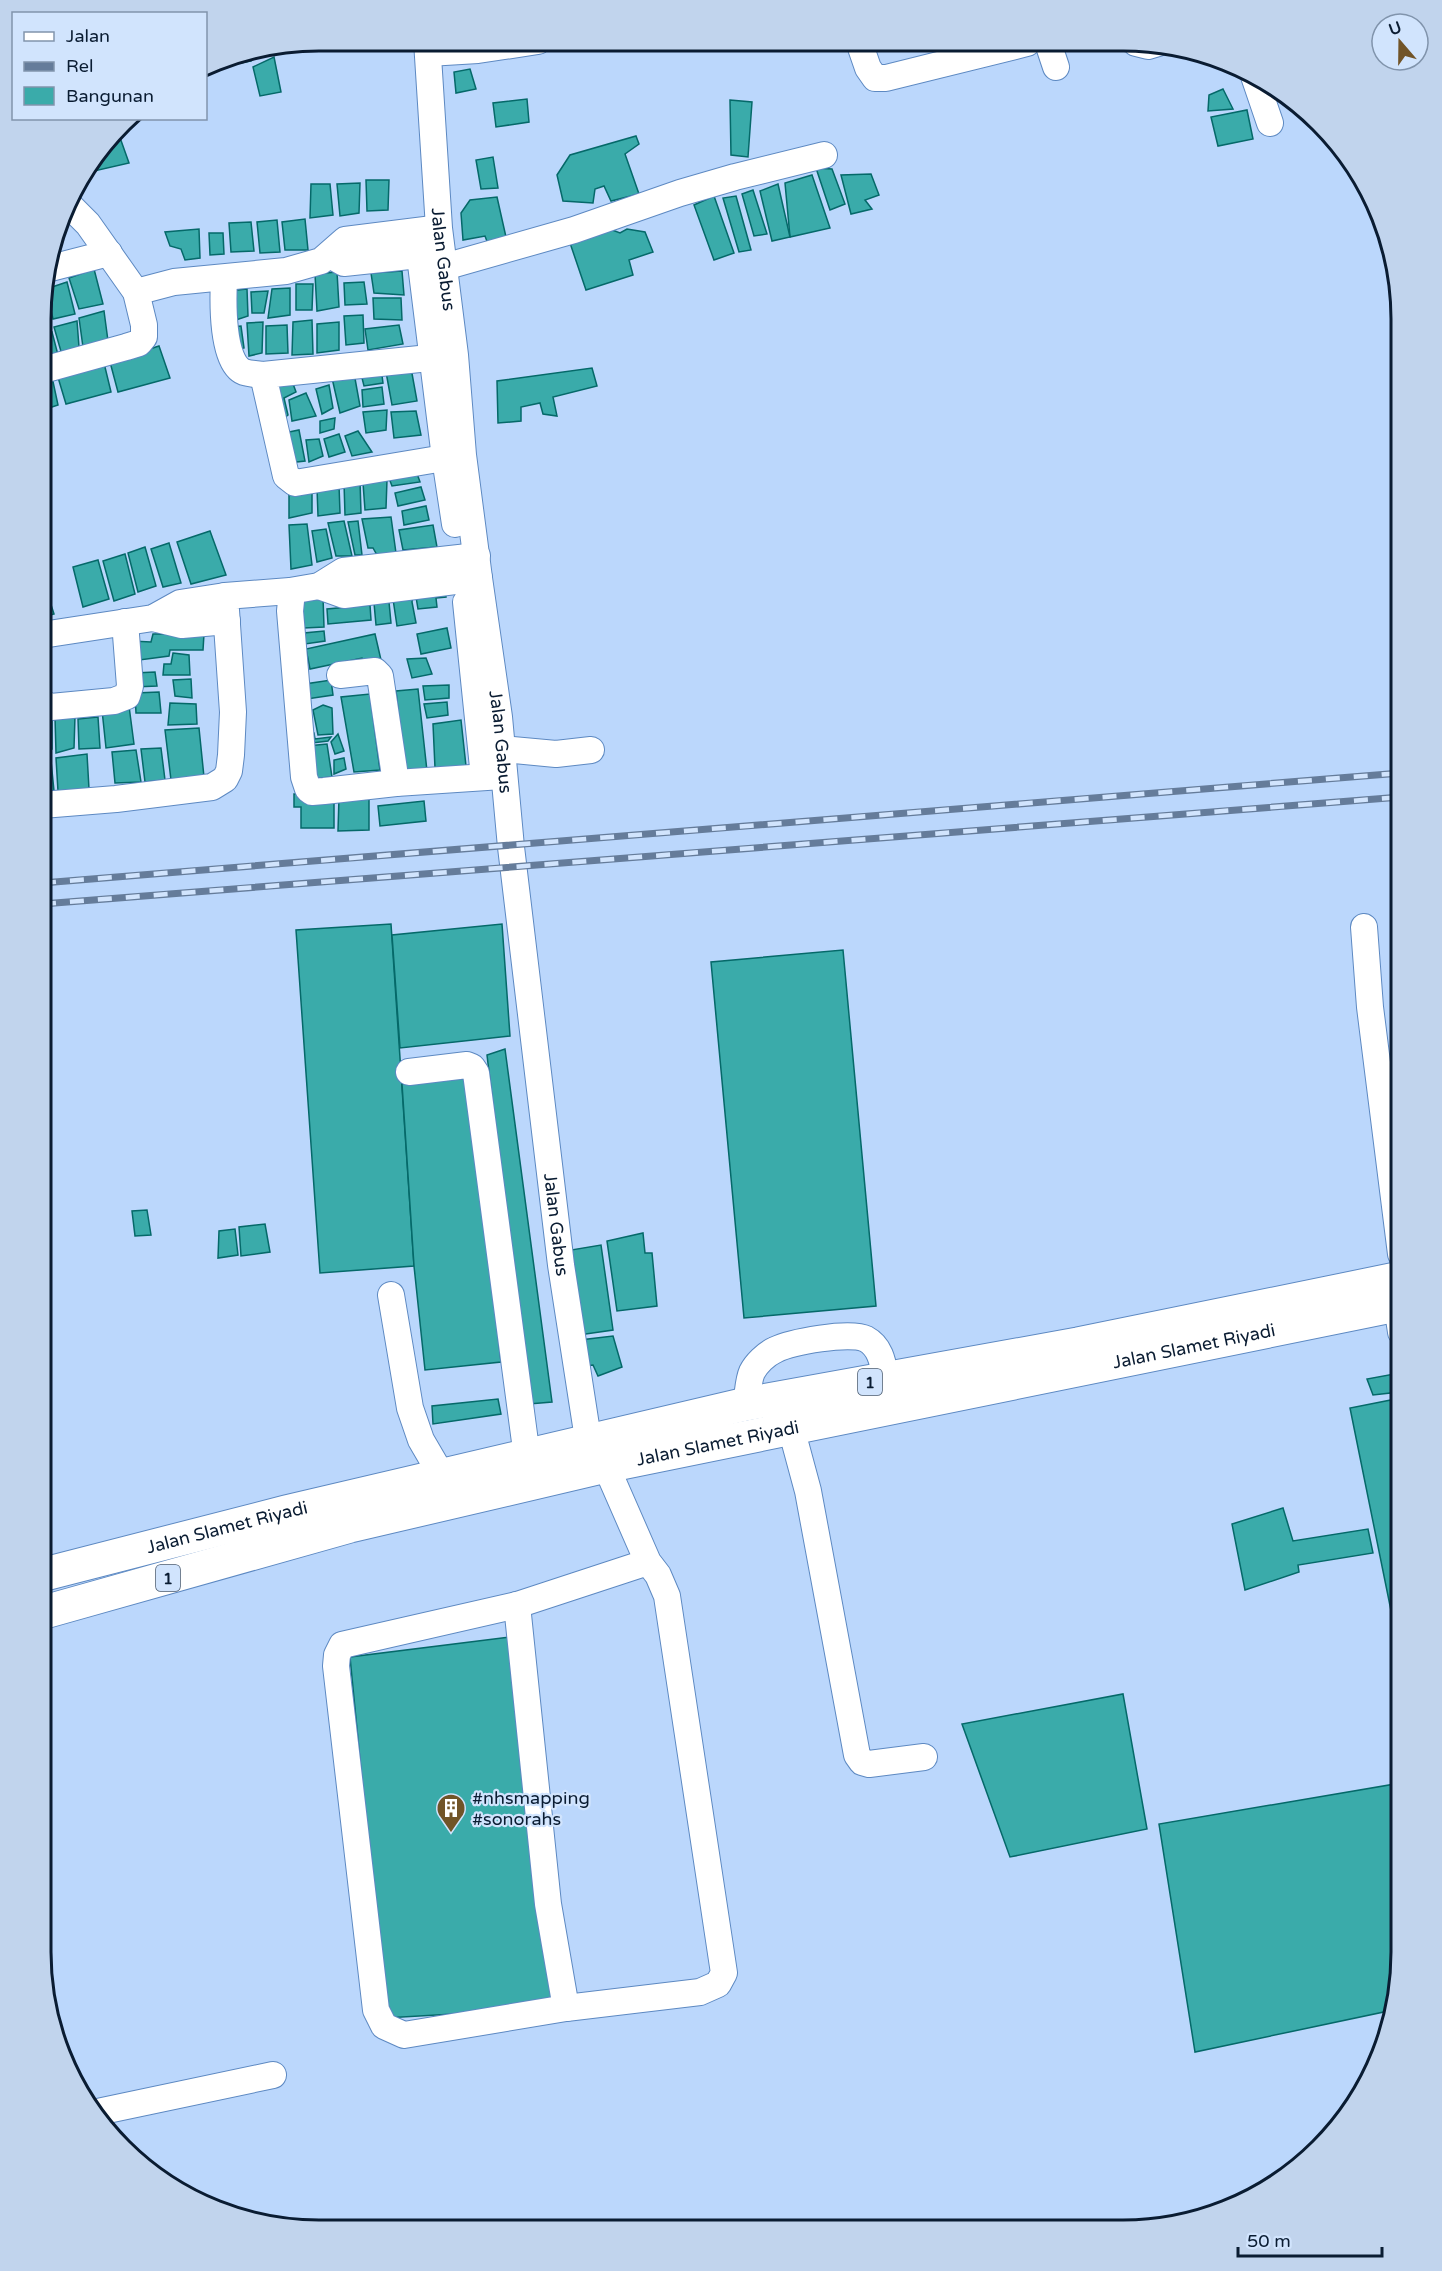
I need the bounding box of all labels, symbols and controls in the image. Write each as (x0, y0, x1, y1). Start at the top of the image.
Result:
legend (12, 12, 207, 120)
north arrow (1370, 12, 1430, 72)
text: U (1386, 17, 1404, 40)
text: Jalan (66, 25, 110, 47)
text: Rel (66, 55, 94, 77)
text: Bangunan (66, 85, 154, 107)
street label: Jalan Gabus (427, 207, 460, 312)
street label: Jalan Gabus (484, 689, 517, 794)
street label: Jalan Gabus (539, 1172, 574, 1278)
street label: Jalan Slamet Riyadi (1111, 1319, 1277, 1373)
road number: 1 (858, 1369, 882, 1395)
street label: Jalan Slamet Riyadi (634, 1416, 801, 1471)
street label: Jalan Slamet Riyadi (144, 1496, 310, 1558)
road number: 1 (156, 1565, 180, 1591)
place label: #nhsmapping #sonorahs (472, 1787, 590, 1830)
building icon: #nhsmapping #sonorahs (435, 1792, 467, 1834)
scale bar (1238, 2220, 1382, 2258)
text: 50 m (1247, 2230, 1291, 2252)

